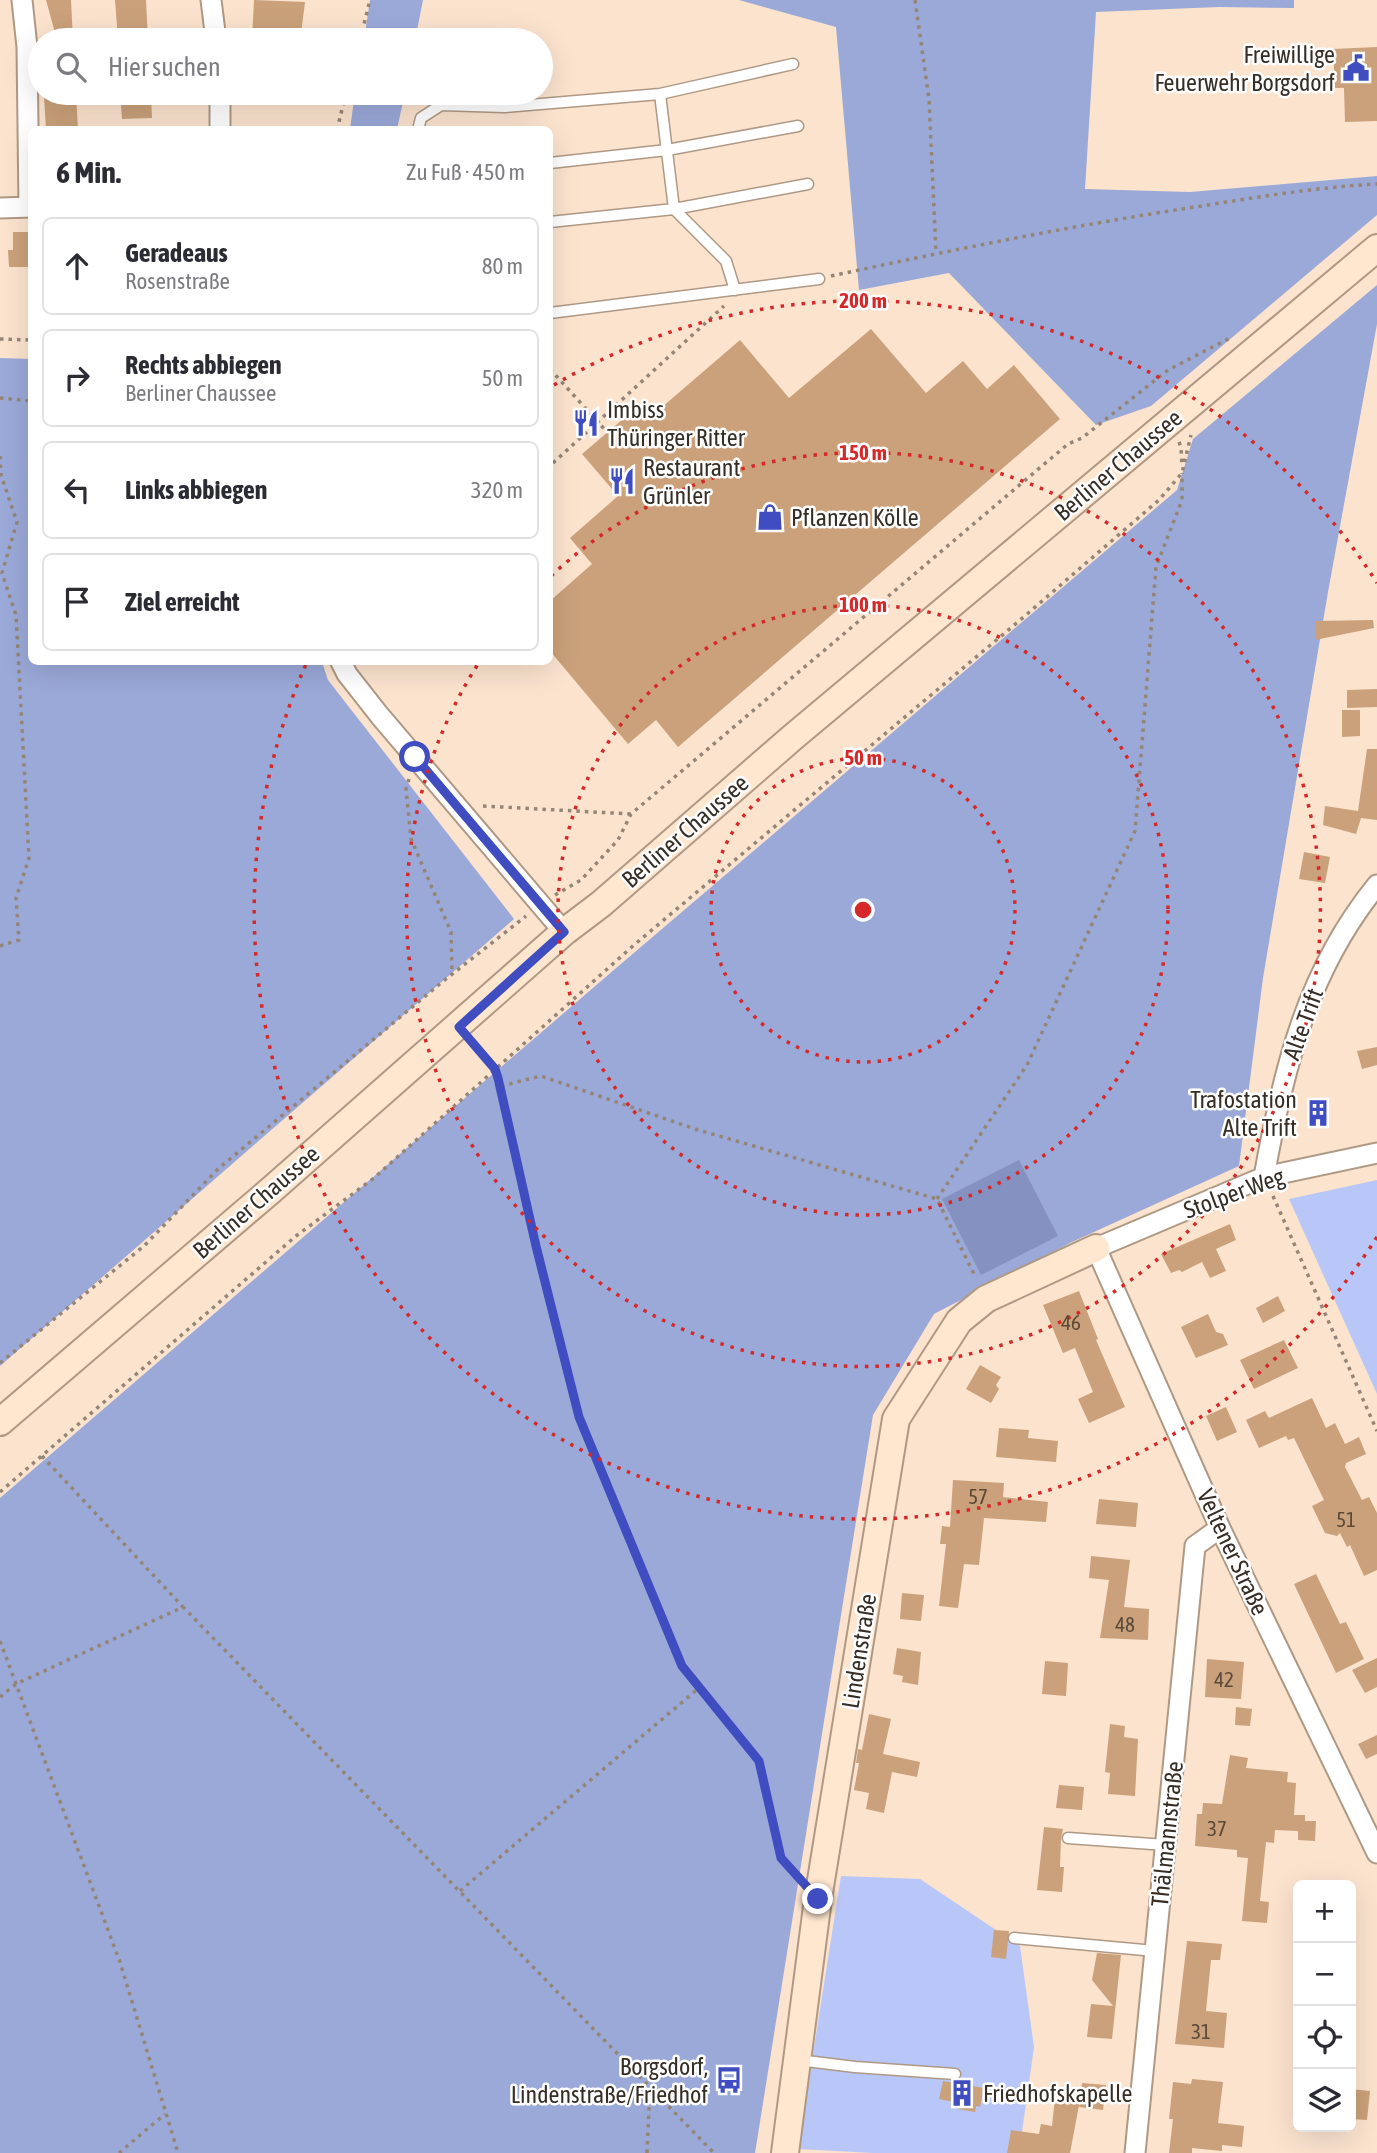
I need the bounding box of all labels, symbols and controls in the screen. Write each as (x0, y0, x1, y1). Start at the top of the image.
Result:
search box (28, 28, 553, 105)
place label: Freiwillige Feuerwehr Borgsdorf (1154, 41, 1335, 96)
icon: search (52, 48, 90, 86)
text: Hier suchen (108, 52, 221, 82)
public building icon: Freiwillige Feuerwehr Borgsdorf (1341, 53, 1371, 83)
text: 6 Min. (56, 155, 121, 189)
text: Zu Fuß · 450 m (406, 159, 525, 185)
text: Geradeaus (125, 238, 228, 268)
icon: ahead (58, 247, 96, 285)
text: 80 m (482, 253, 523, 279)
text: Rosenstraße (125, 268, 230, 294)
text: 200 m (839, 288, 887, 312)
text: Rechts abbiegen (125, 350, 282, 380)
icon: right (58, 359, 96, 397)
text: 50 m (482, 365, 523, 391)
text: Berliner Chaussee (125, 380, 276, 406)
place label: Imbiss Thüringer Ritter (607, 396, 746, 451)
street label: Berliner Chaussee (1049, 404, 1187, 526)
restaurant icon: Imbiss Thüringer Ritter (571, 408, 601, 438)
text: 150 m (839, 440, 887, 464)
place label: Restaurant Grünler (643, 454, 740, 509)
restaurant icon: Restaurant Grünler (607, 466, 637, 496)
icon: left (58, 471, 96, 509)
text: Links abbiegen (125, 475, 267, 505)
text: 320 m (471, 477, 523, 503)
shop icon: Pflanzen Kölle (755, 502, 785, 532)
place label: Pflanzen Kölle (791, 504, 919, 531)
icon: arrive (58, 583, 96, 621)
text: Ziel erreicht (125, 587, 240, 617)
text: 100 m (839, 592, 887, 616)
route start (399, 741, 430, 772)
text: 50 m (844, 745, 882, 769)
street label: Berliner Chaussee (617, 769, 753, 893)
centre of rings (851, 898, 875, 922)
street label: Alte Trift (1278, 984, 1328, 1063)
place label: Trafostation Alte Trift (1190, 1086, 1297, 1141)
building icon: Trafostation Alte Trift (1303, 1098, 1333, 1128)
street label: Berliner Chaussee (188, 1140, 324, 1264)
street label: Stolper Weg (1180, 1162, 1289, 1224)
house number: 46 (1061, 1310, 1081, 1334)
house number: 57 (968, 1484, 988, 1508)
street label: Veltener Straße (1192, 1485, 1274, 1619)
house number: 51 (1336, 1507, 1356, 1531)
street label: Lindenstraße (837, 1592, 881, 1710)
house number: 48 (1115, 1612, 1135, 1636)
house number: 42 (1214, 1667, 1234, 1691)
street label: Thälmannstraße (1146, 1760, 1188, 1908)
house number: 37 (1207, 1816, 1227, 1840)
map controls (1293, 1880, 1356, 2132)
button: + (1293, 1880, 1356, 1943)
route end (802, 1883, 833, 1914)
button: − (1293, 1943, 1356, 2006)
button: locate (1293, 2006, 1356, 2069)
house number: 31 (1191, 2019, 1211, 2043)
place label: Borgsdorf, Lindenstraße/Friedhof (511, 2053, 708, 2108)
bus stop icon: Borgsdorf, Lindenstraße/Friedhof (714, 2065, 744, 2095)
button: layers (1293, 2069, 1356, 2132)
building icon: Friedhofskapelle (947, 2078, 977, 2108)
place label: Friedhofskapelle (983, 2080, 1132, 2107)

